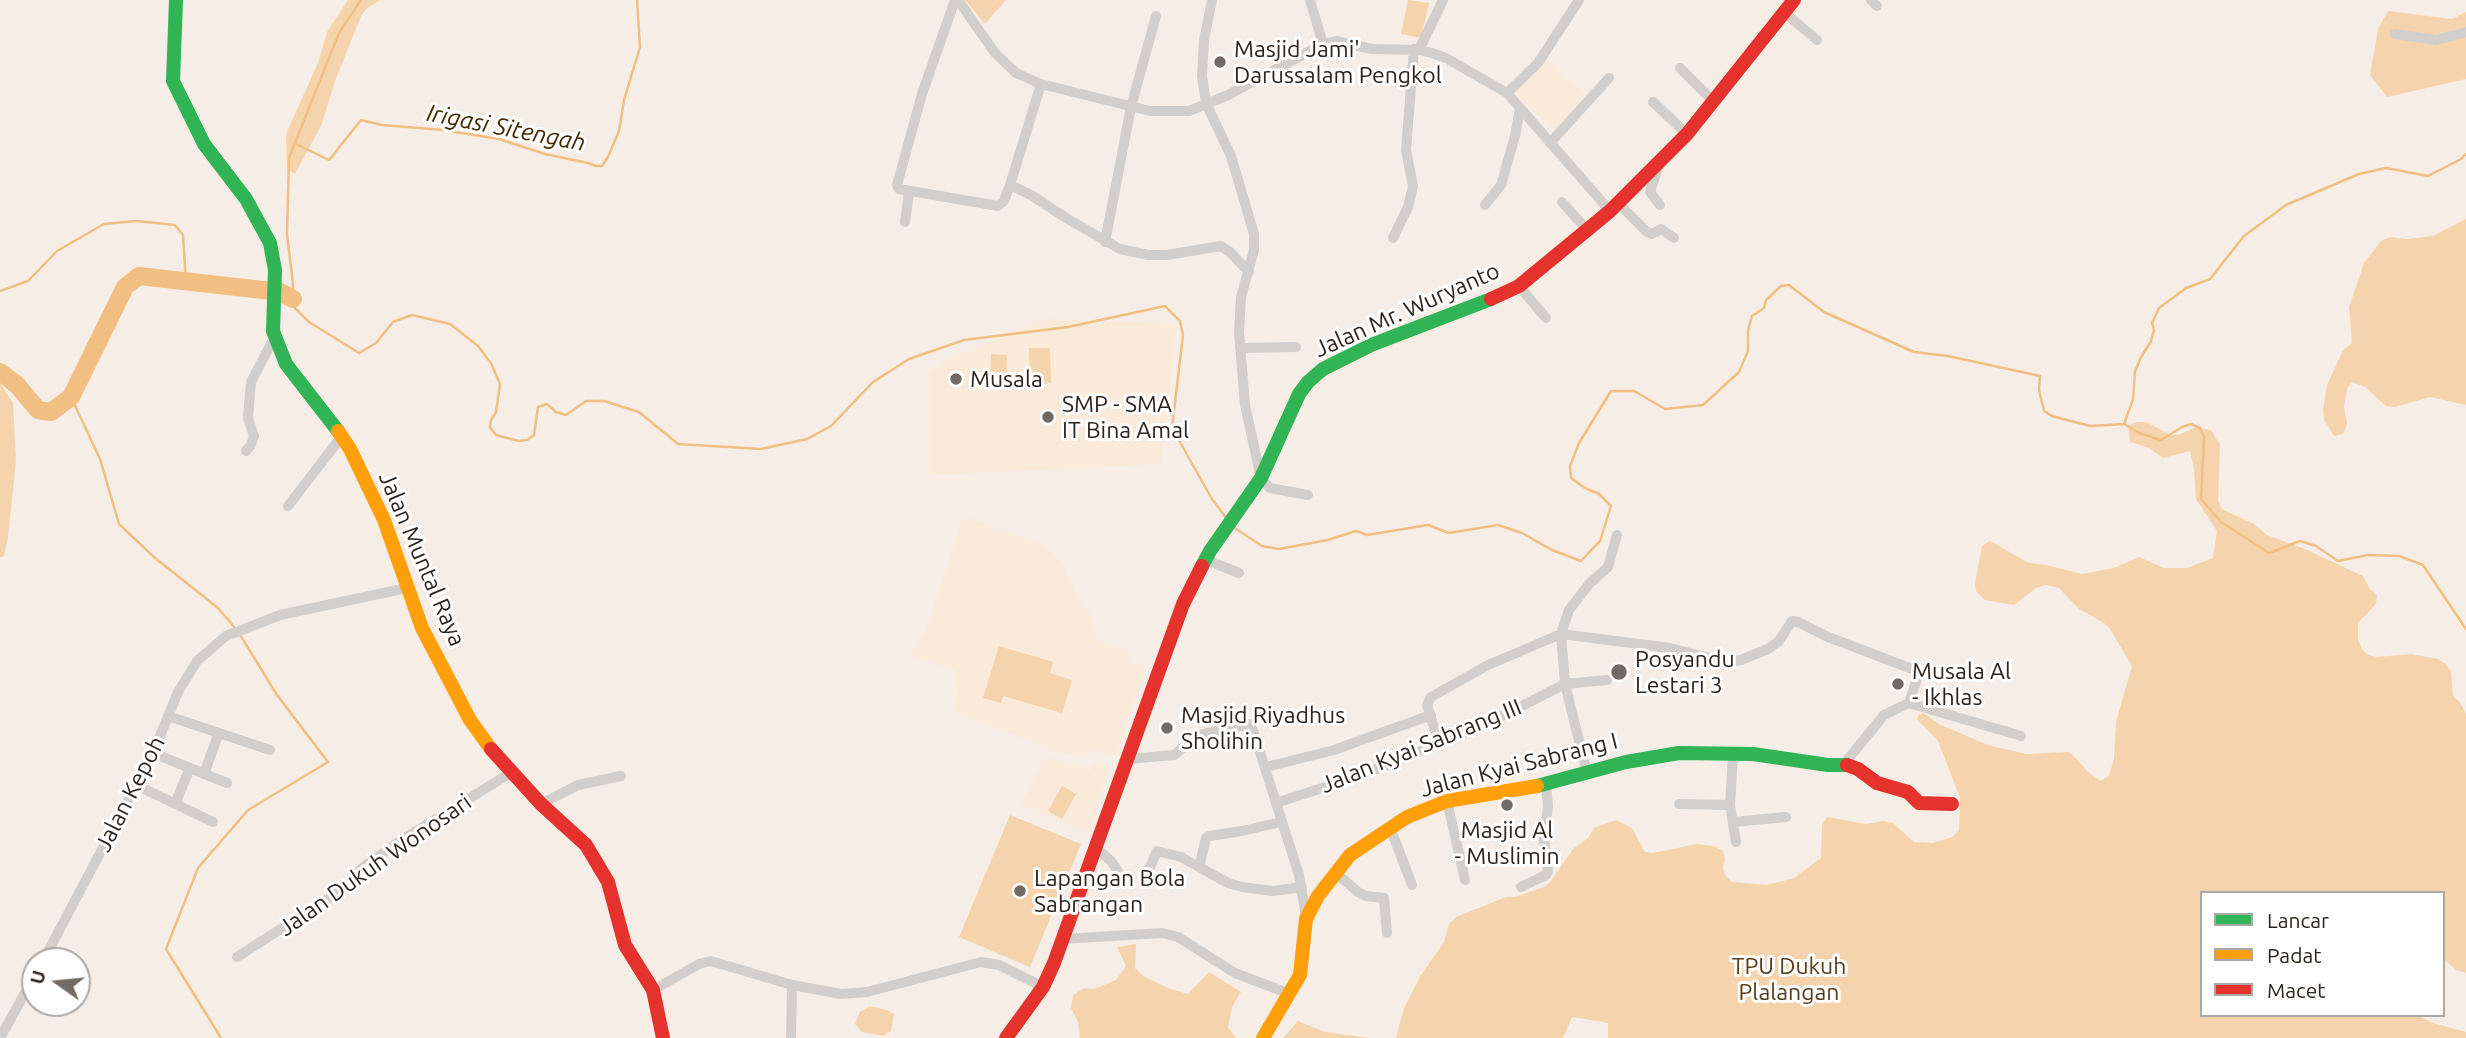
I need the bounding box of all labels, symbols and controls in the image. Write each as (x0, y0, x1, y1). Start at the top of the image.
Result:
place label: Masjid Jami' Darussalam Pengkol (1234, 35, 1442, 89)
marker: Masjid Jami' Darussalam Pengkol (1212, 54, 1228, 70)
water label: Irigasi Sitengah (424, 98, 588, 158)
street label: Jalan Mr. Wuryanto (1310, 257, 1504, 363)
place label: Musala (970, 365, 1043, 393)
marker: Musala (948, 371, 964, 387)
place label: SMP - SMA IT Bina Amal (1062, 390, 1189, 444)
marker: SMP - SMA IT Bina Amal (1040, 409, 1056, 425)
street label: Jalan Muntal Raya (373, 468, 471, 650)
place label: Posyandu Lestari 3 (1635, 645, 1735, 699)
place label: Musala Al - Ikhlas (1912, 657, 2011, 711)
marker: Posyandu Lestari 3 (1609, 662, 1629, 682)
marker: Musala Al - Ikhlas (1890, 676, 1906, 692)
street label: Jalan Kyai Sabrang III (1317, 693, 1525, 799)
place label: Masjid Riyadhus Sholihin (1181, 701, 1345, 755)
marker: Masjid Riyadhus Sholihin (1159, 720, 1175, 736)
street label: Jalan Kyai Sabrang I (1417, 727, 1621, 803)
street label: Jalan Kepoh (89, 732, 171, 856)
street label: Jalan Dukuh Wonosari (273, 788, 477, 942)
marker: Masjid Al - Muslimin (1499, 797, 1515, 813)
place label: Masjid Al - Muslimin (1454, 816, 1560, 870)
place label: Lapangan Bola Sabrangan (1034, 864, 1185, 918)
marker: Lapangan Bola Sabrangan (1012, 883, 1028, 899)
legend (2200, 891, 2445, 1017)
text: Lancar (2267, 908, 2329, 932)
text: Padat (2267, 943, 2322, 967)
north arrow (21, 947, 91, 1017)
park label: TPU Dukuh Plalangan (1732, 952, 1846, 1006)
text: U (25, 968, 50, 986)
text: Macet (2267, 978, 2326, 1002)

